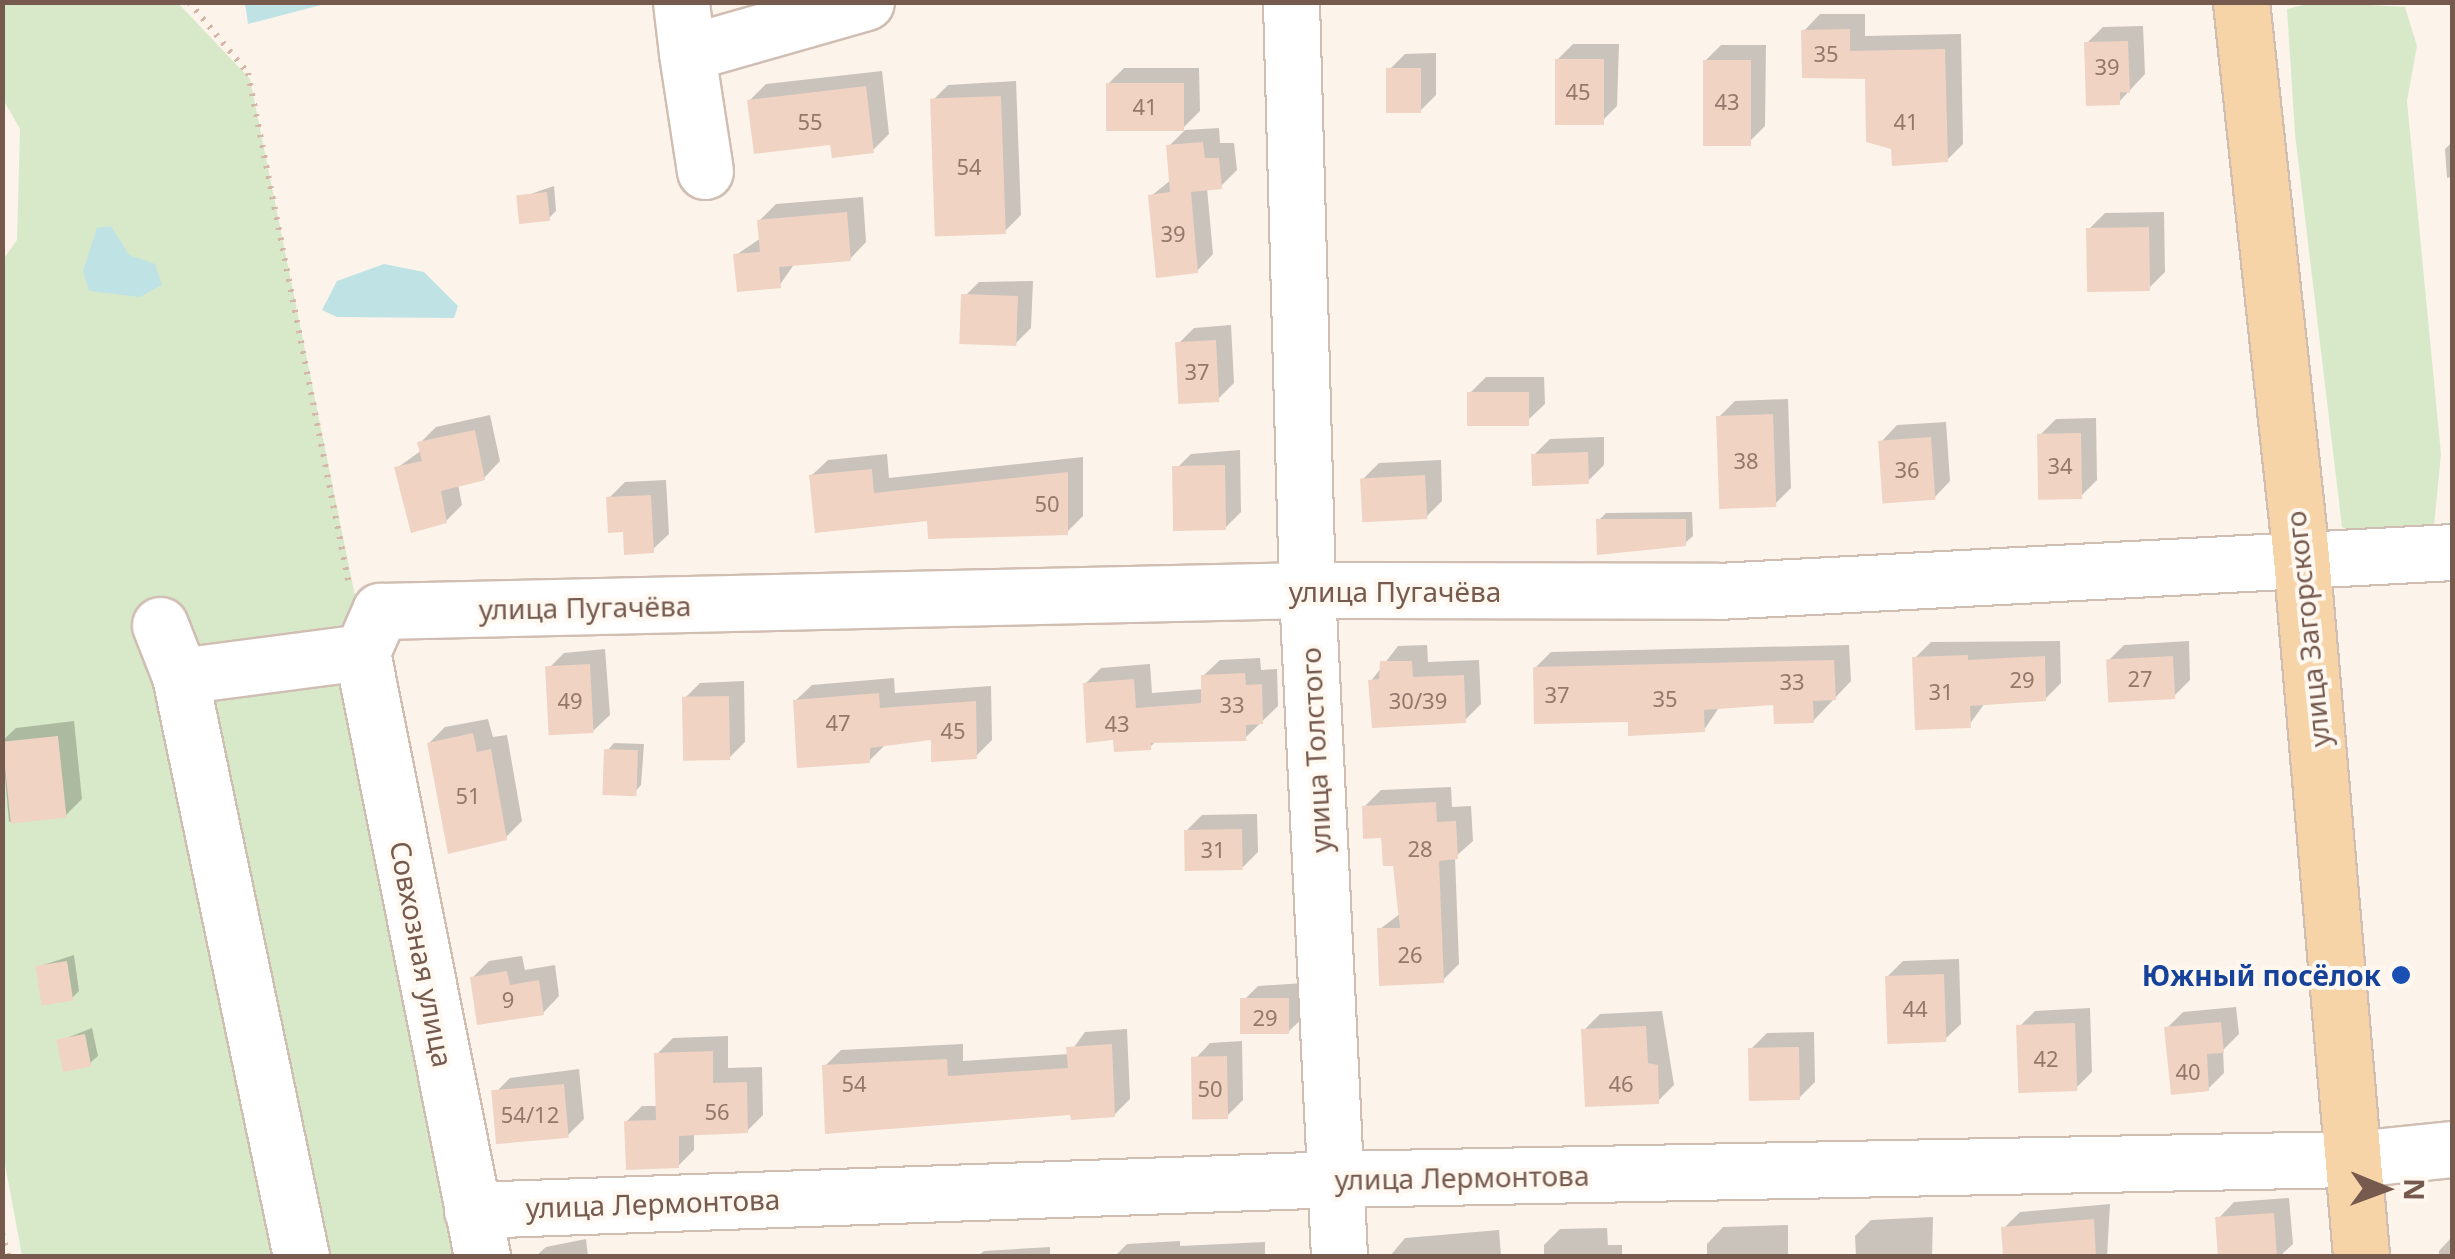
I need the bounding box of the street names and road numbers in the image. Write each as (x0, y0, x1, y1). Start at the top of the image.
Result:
street label: улица Загорского (2278, 509, 2336, 749)
street label: улица Пугачёва (1289, 574, 1501, 608)
street label: улица Пугачёва (478, 588, 692, 626)
street label: улица Толстого (1293, 646, 1337, 854)
street label: Совхозная улица (384, 838, 460, 1070)
street label: улица Лермонтова (1334, 1158, 1590, 1196)
street label: улица Лермонтова (525, 1182, 781, 1224)

